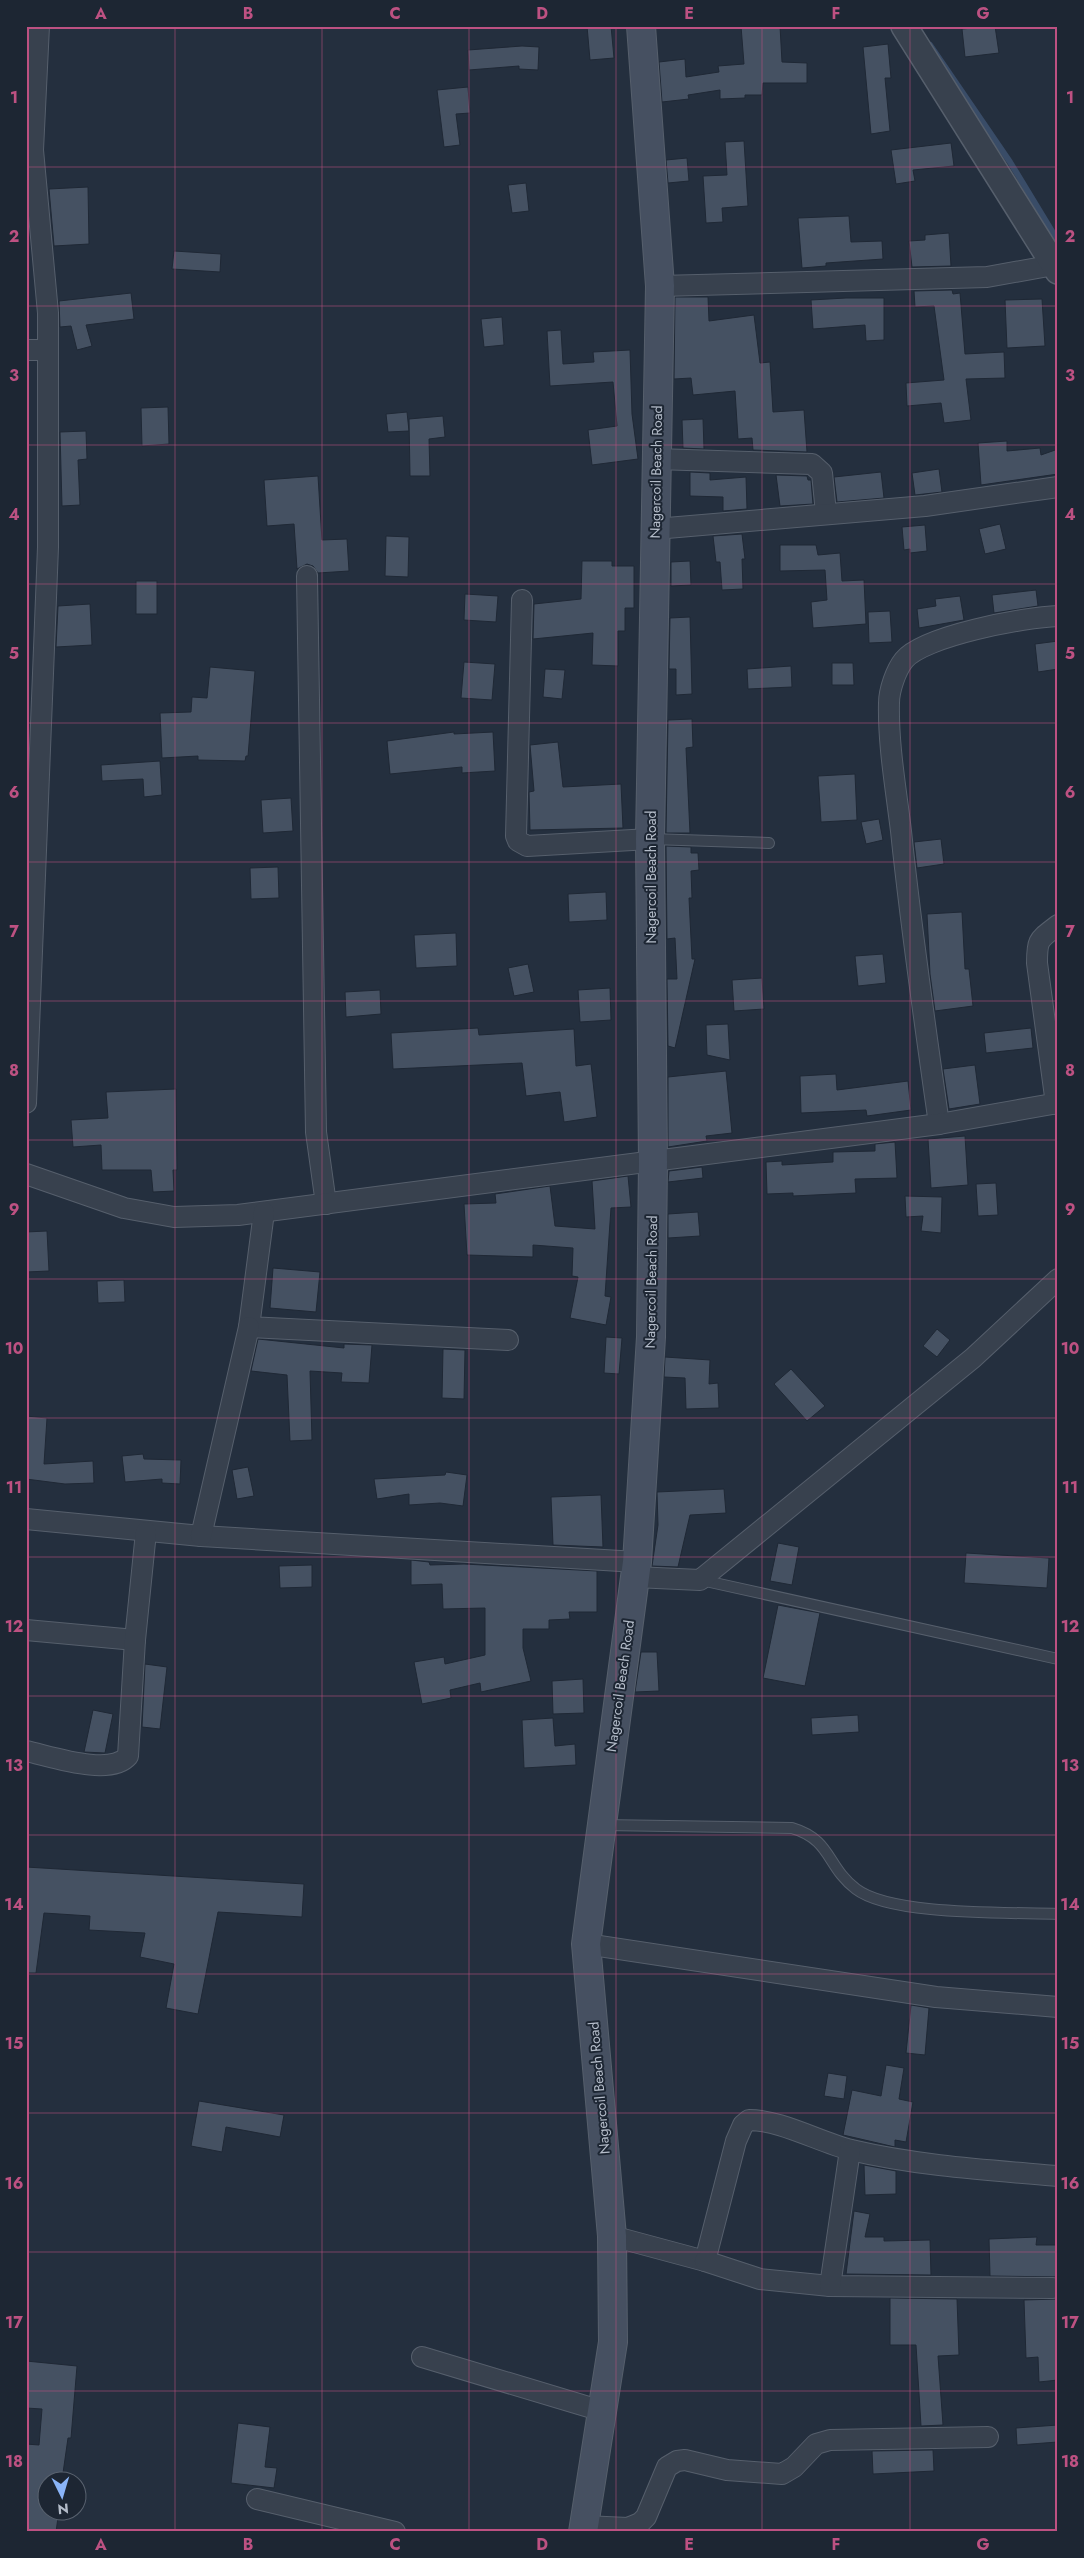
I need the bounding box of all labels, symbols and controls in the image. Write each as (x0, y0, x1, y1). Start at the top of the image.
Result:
text: A (94, 2, 107, 25)
text: B (243, 2, 253, 25)
text: C (389, 2, 401, 25)
text: D (536, 2, 548, 25)
text: E (684, 2, 694, 25)
text: F (832, 2, 840, 25)
text: G (976, 2, 990, 25)
text: 1 (10, 86, 18, 109)
text: 1 (1066, 86, 1074, 109)
text: 2 (9, 225, 19, 248)
text: 2 (1065, 225, 1075, 248)
text: 3 (9, 364, 19, 387)
text: 3 (1065, 364, 1075, 387)
street label: Nagercoil Beach Road (645, 405, 667, 539)
text: 4 (8, 503, 20, 526)
text: 4 (1064, 503, 1076, 526)
text: 5 (9, 642, 19, 665)
text: 5 (1065, 642, 1075, 665)
text: 6 (9, 781, 19, 804)
text: 6 (1065, 781, 1075, 804)
street label: Nagercoil Beach Road (641, 811, 661, 943)
text: 7 (9, 920, 19, 943)
text: 7 (1065, 920, 1075, 943)
text: 8 (9, 1059, 19, 1082)
text: 8 (1065, 1059, 1075, 1082)
text: 9 (9, 1198, 19, 1221)
text: 9 (1065, 1198, 1075, 1221)
street label: Nagercoil Beach Road (640, 1215, 662, 1349)
text: 10 (5, 1337, 23, 1360)
text: 10 (1061, 1337, 1079, 1360)
text: 11 (6, 1476, 22, 1499)
text: 11 (1062, 1476, 1078, 1499)
text: 12 (5, 1615, 23, 1638)
text: 12 (1061, 1615, 1079, 1638)
street label: Nagercoil Beach Road (601, 1619, 639, 1753)
text: 13 (5, 1754, 23, 1777)
text: 13 (1061, 1754, 1079, 1777)
text: 14 (4, 1893, 24, 1916)
text: 14 (1060, 1893, 1080, 1916)
street label: Nagercoil Beach Road (583, 2021, 615, 2155)
text: 15 (5, 2032, 23, 2055)
text: 15 (1061, 2032, 1079, 2055)
text: 16 (5, 2172, 23, 2195)
text: 16 (1061, 2172, 1079, 2195)
text: 17 (5, 2311, 23, 2334)
text: 17 (1061, 2311, 1079, 2334)
text: 18 (5, 2450, 23, 2473)
text: 18 (1061, 2450, 1079, 2473)
north arrow (38, 2470, 88, 2520)
text: N (57, 2499, 70, 2519)
text: A (94, 2533, 107, 2556)
text: B (243, 2533, 253, 2556)
text: C (389, 2533, 401, 2556)
text: D (536, 2533, 548, 2556)
text: E (684, 2533, 694, 2556)
text: F (832, 2533, 840, 2556)
text: G (976, 2533, 990, 2556)

